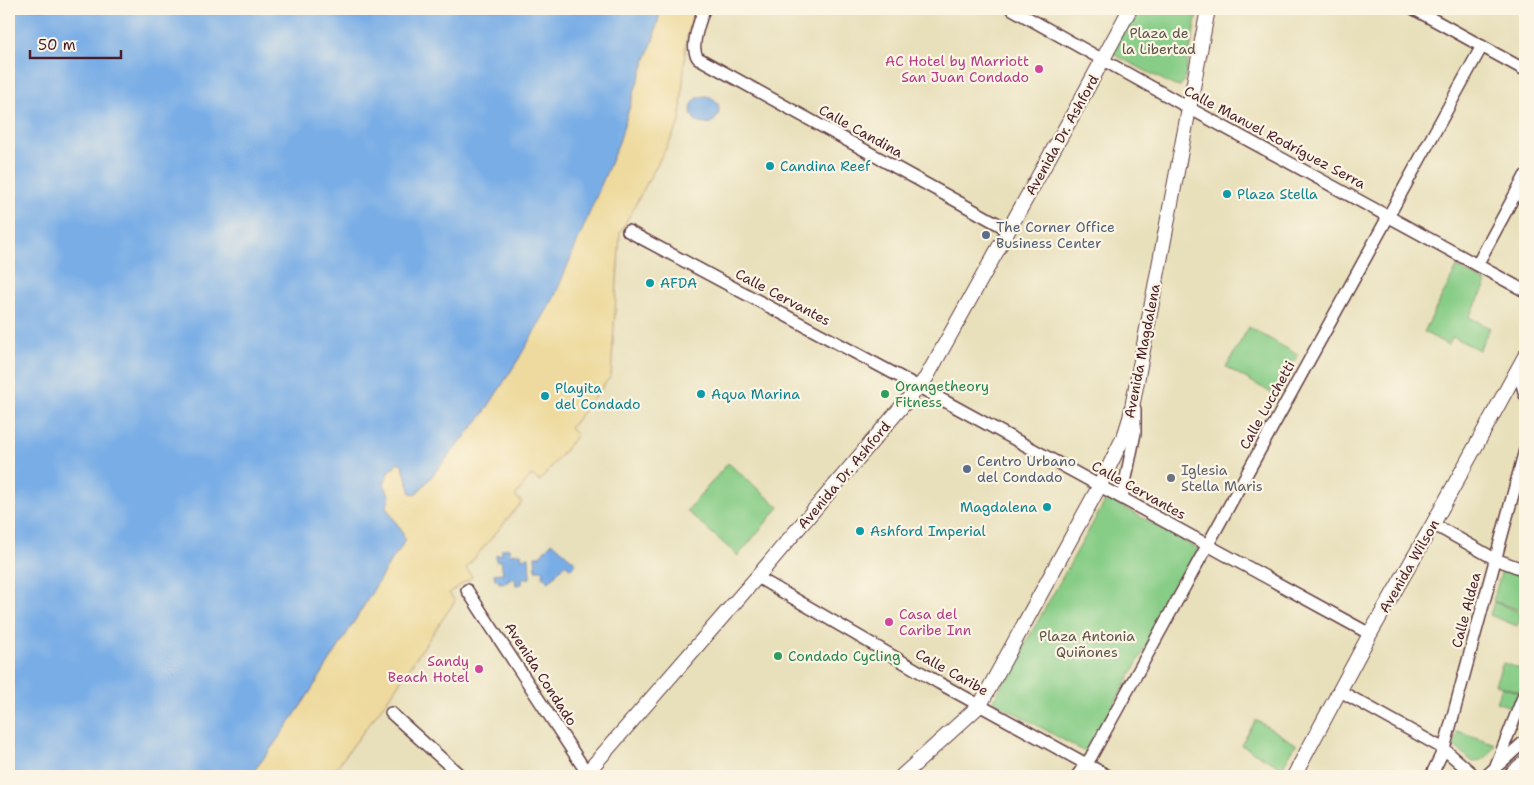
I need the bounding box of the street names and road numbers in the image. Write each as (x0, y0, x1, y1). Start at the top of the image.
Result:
street label: Avenida Dr. Ashford (1021, 71, 1103, 198)
street label: Calle Manuel Rodríguez Serra (1181, 81, 1369, 193)
street label: Calle Candina (816, 100, 906, 162)
street label: Calle Cervantes (732, 264, 834, 330)
street label: Avenida Magdalena (1120, 282, 1164, 420)
street label: Calle Lucchetti (1235, 357, 1299, 453)
street label: Avenida Dr. Ashford (794, 417, 894, 533)
street label: Calle Cervantes (1089, 457, 1189, 523)
street label: Avenida Wilson (1375, 516, 1443, 616)
street label: Calle Aldea (1447, 570, 1485, 650)
street label: Avenida Condado (501, 619, 581, 729)
street label: Calle Caribe (912, 644, 992, 700)

